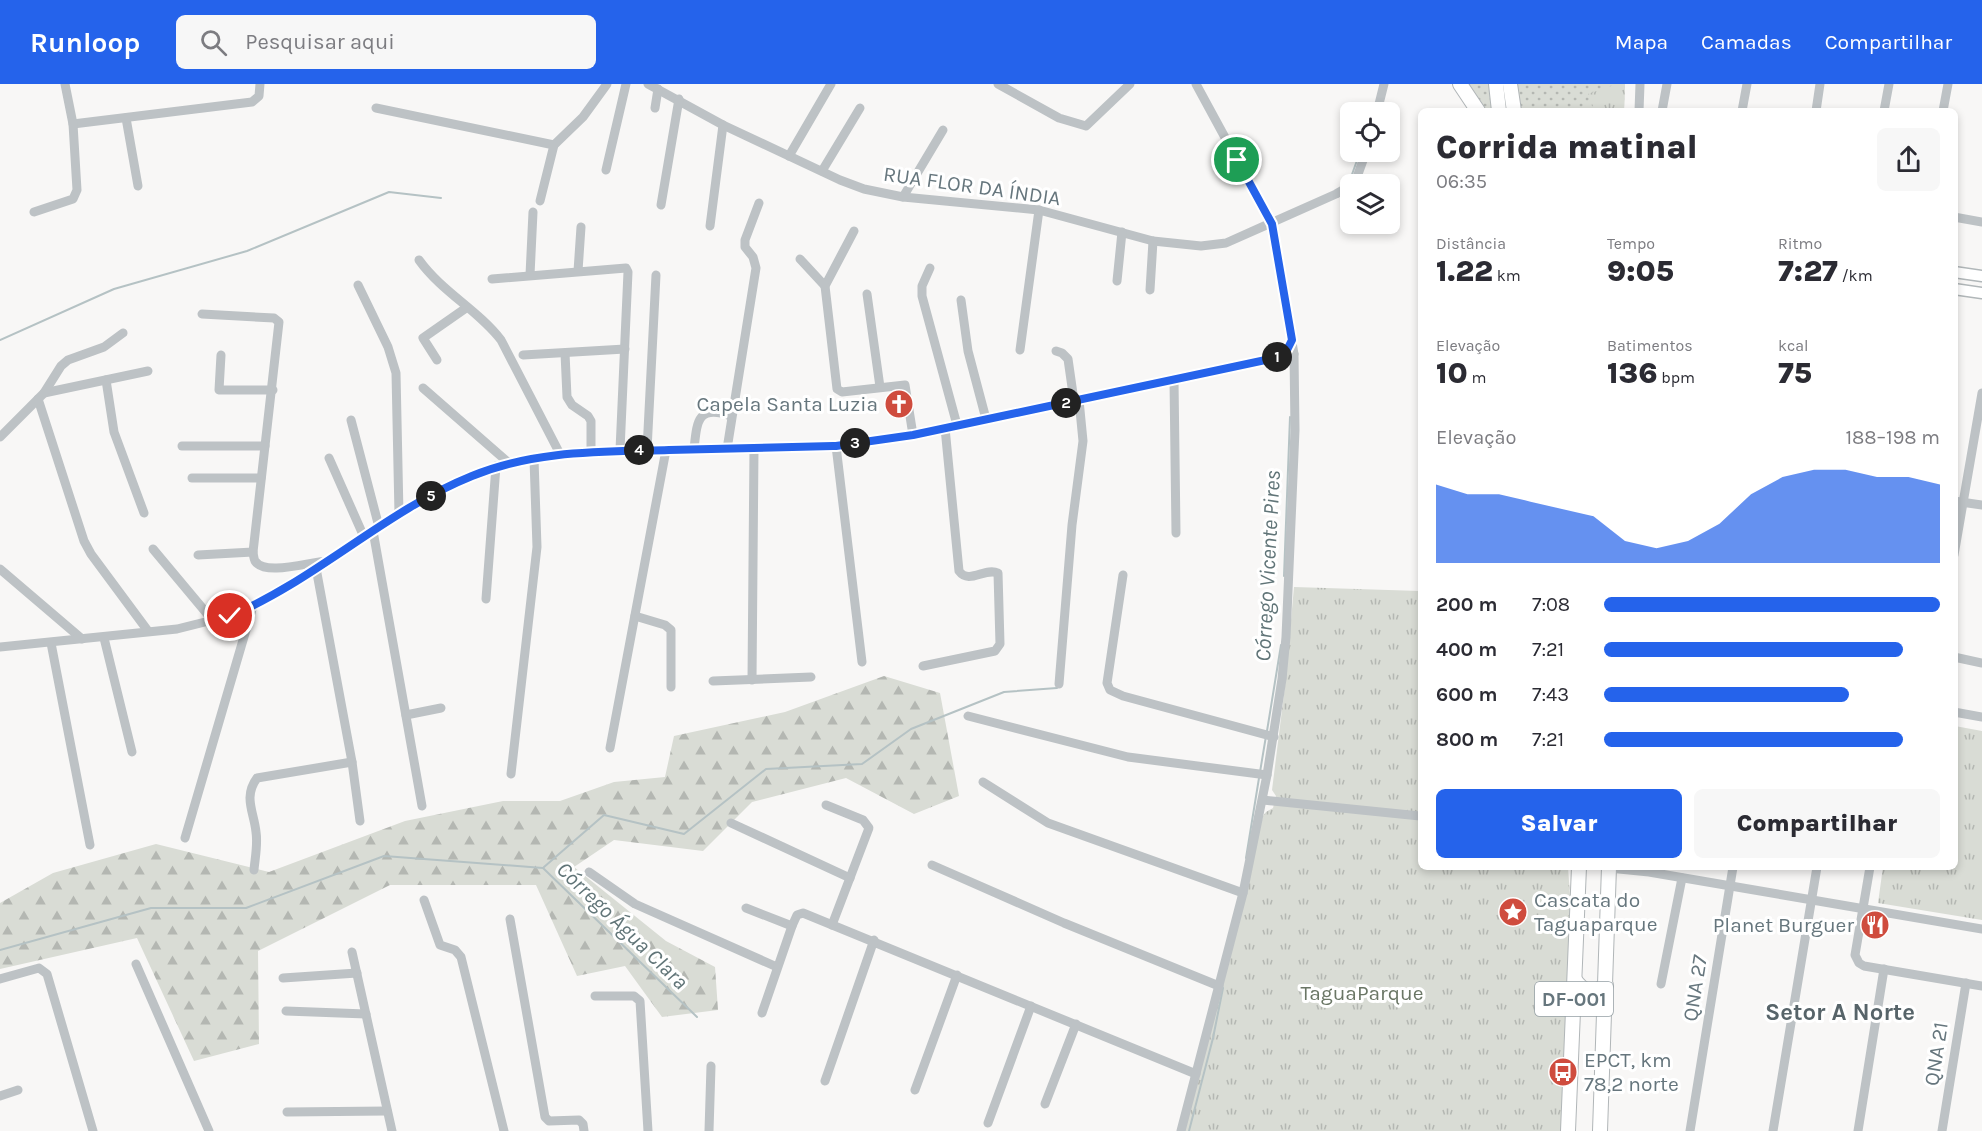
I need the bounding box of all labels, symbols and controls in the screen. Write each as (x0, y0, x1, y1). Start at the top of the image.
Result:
search box (176, 15, 596, 69)
text: Runloop (30, 26, 140, 59)
icon: search (197, 26, 230, 59)
text: Pesquisar aqui (245, 29, 395, 55)
text: Mapa (1615, 30, 1668, 54)
text: Camadas (1701, 30, 1792, 54)
text: Compartilhar (1825, 30, 1952, 54)
map controls (1340, 102, 1400, 234)
button: locate (1340, 102, 1400, 162)
text: Corrida matinal (1436, 128, 1698, 166)
button: share (1877, 128, 1940, 191)
pin (1211, 134, 1262, 185)
icon: arrive (1220, 143, 1253, 176)
street label: RUA FLOR DA ÍNDIA (882, 162, 1062, 210)
text: 06:35 (1436, 170, 1487, 193)
button: layers (1340, 174, 1400, 234)
text: Distância (1436, 234, 1506, 253)
text: Tempo (1607, 234, 1655, 253)
text: Ritmo (1778, 234, 1822, 253)
text: 1.22 (1436, 253, 1493, 289)
text: 9:05 (1607, 253, 1674, 289)
text: 7:27 (1778, 253, 1838, 289)
text: km (1493, 266, 1521, 285)
text: /km (1838, 266, 1873, 285)
text: Elevação (1436, 336, 1500, 355)
text: Batimentos (1607, 336, 1693, 355)
text: kcal (1778, 336, 1809, 355)
pin: 1 (1262, 342, 1292, 372)
text: 1 (1274, 347, 1280, 366)
text: 10 (1436, 355, 1468, 391)
text: 136 (1607, 355, 1657, 391)
text: 75 (1778, 355, 1812, 391)
text: m (1468, 368, 1487, 387)
text: bpm (1657, 368, 1695, 387)
church icon: Capela Santa Luzia (883, 388, 915, 420)
pin: 2 (1051, 388, 1081, 418)
place label: Capela Santa Luzia (696, 392, 878, 416)
text: 2 (1061, 393, 1071, 412)
text: Elevação (1436, 426, 1516, 449)
text: 188–198 m (1845, 426, 1940, 449)
pin: 3 (840, 428, 870, 458)
text: 3 (850, 433, 860, 452)
pin: 4 (624, 435, 654, 465)
text: 4 (634, 440, 644, 459)
water label: Córrego Vicente Pires (1250, 470, 1286, 662)
pin: 5 (416, 481, 446, 511)
text: 5 (426, 486, 436, 505)
pin (204, 590, 255, 641)
text: 200 m (1436, 593, 1497, 616)
text: 7:08 (1532, 593, 1570, 616)
icon: check (213, 599, 246, 632)
text: 400 m (1436, 638, 1497, 661)
text: 7:21 (1532, 638, 1564, 661)
text: 600 m (1436, 683, 1497, 706)
text: 7:43 (1532, 683, 1569, 706)
text: 800 m (1436, 728, 1498, 751)
text: 7:21 (1532, 728, 1564, 751)
button: Salvar (1436, 789, 1682, 858)
button: Compartilhar (1694, 789, 1940, 858)
water label: Córrego Água Clara (551, 856, 693, 995)
place label: Cascata do Taguaparque (1534, 888, 1658, 936)
place icon: Cascata do Taguaparque (1497, 896, 1529, 928)
restaurant icon: Planet Burguer (1859, 909, 1891, 941)
place label: Planet Burguer (1713, 913, 1854, 937)
street label: QNA 27 (1678, 953, 1712, 1023)
park label: TaguaParque (1301, 981, 1423, 1005)
road number: DF-001 (1535, 982, 1613, 1016)
district label: Setor A Norte (1765, 998, 1915, 1026)
street label: QNA 21 (1919, 1020, 1953, 1088)
place label: EPCT, km 78,2 norte (1584, 1048, 1679, 1096)
bus stop icon: EPCT, km 78,2 norte (1547, 1056, 1579, 1088)

